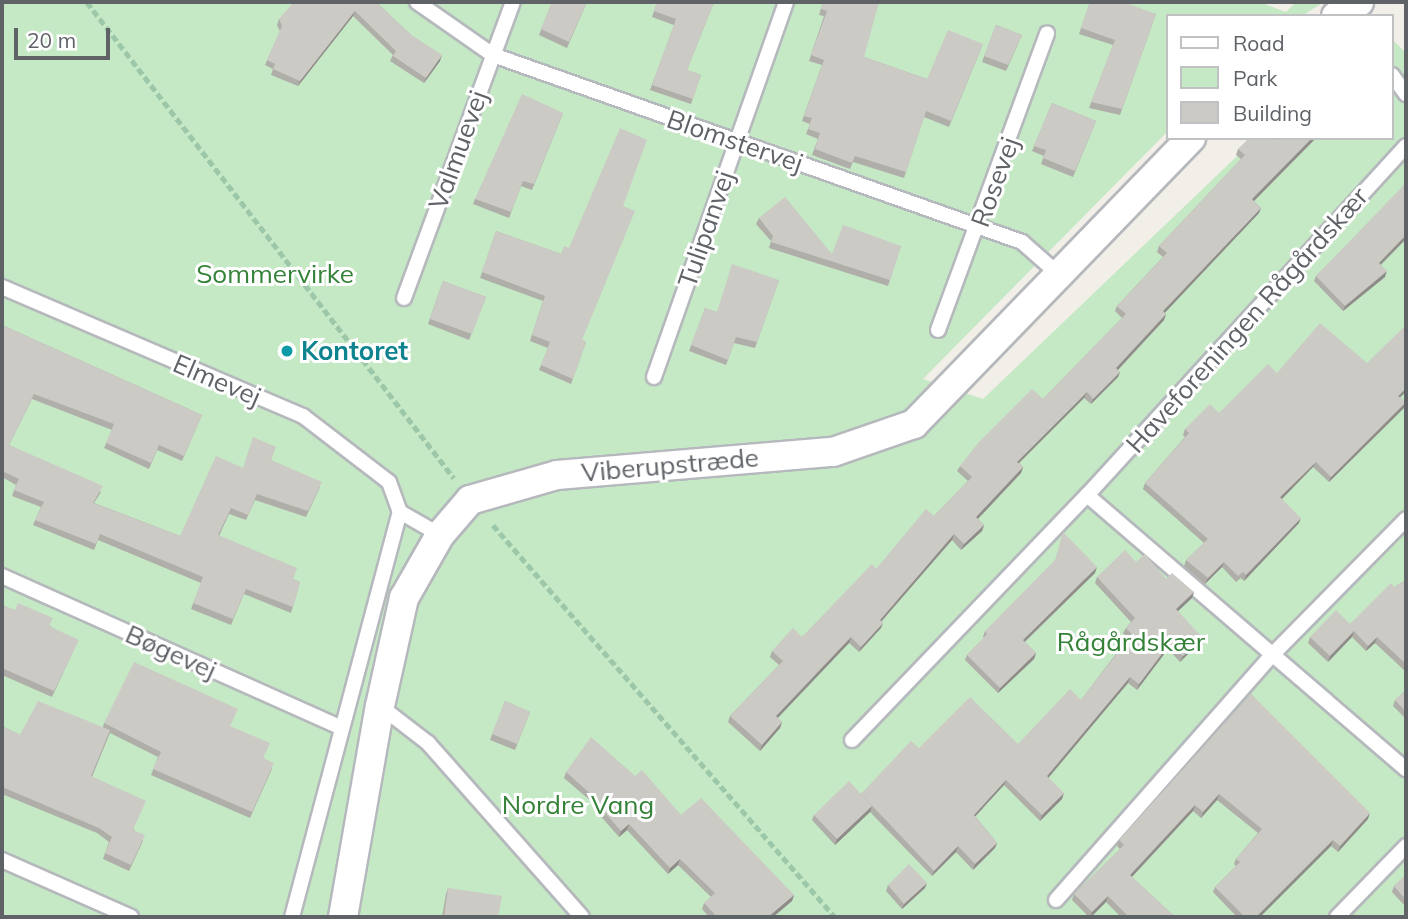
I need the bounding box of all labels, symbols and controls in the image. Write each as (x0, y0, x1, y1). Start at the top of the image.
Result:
scale bar (18, 14, 114, 58)
legend (1166, 14, 1394, 140)
text: 20 m (27, 27, 76, 53)
text: Road (1233, 30, 1284, 56)
text: Park (1233, 65, 1277, 91)
street label: Valmuevej (422, 86, 494, 214)
text: Building (1233, 100, 1312, 126)
street label: Blomstervej (663, 103, 807, 179)
street label: Rosevej (964, 133, 1026, 231)
street label: Tulipanvej (671, 167, 741, 291)
street label: Haveforeningen Rågårdskær (1119, 181, 1375, 459)
park label: Sommervirke (196, 258, 354, 290)
place label: Kontoret (301, 335, 408, 367)
marker: Kontoret (279, 343, 295, 359)
street label: Elmevej (168, 348, 266, 412)
street label: Viberupstræde (580, 442, 760, 488)
street label: Bøgevej (121, 618, 221, 686)
park label: Rågårdskær (1057, 626, 1205, 658)
park label: Nordre Vang (502, 789, 654, 821)

